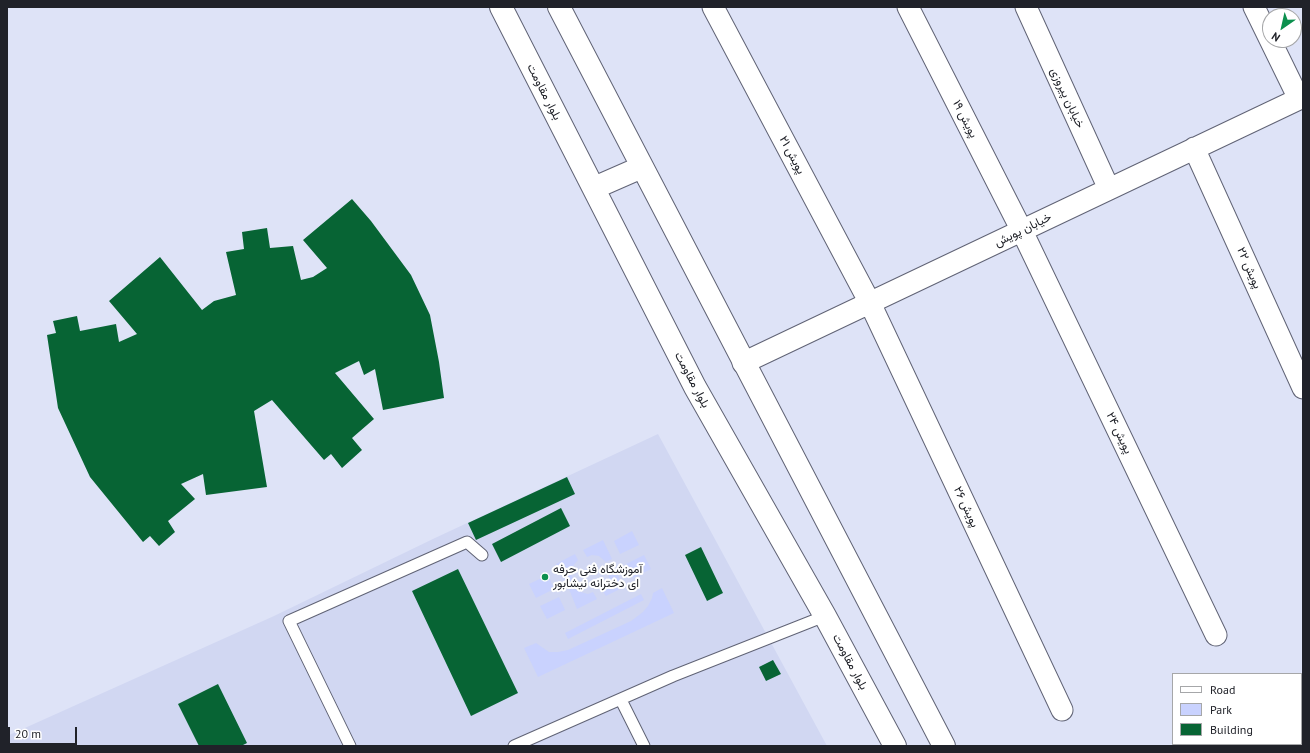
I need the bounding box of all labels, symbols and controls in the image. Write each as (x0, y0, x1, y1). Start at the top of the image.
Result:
north arrow (1262, 8, 1302, 48)
text: N (1269, 29, 1283, 45)
street label: بلوار مقاومت (524, 61, 564, 123)
street label: خیابان پیروزی (1047, 66, 1087, 130)
street label: پویش ۱۹ (949, 98, 981, 140)
street label: پویش ۲۱ (776, 133, 808, 177)
street label: خیابان پویش (992, 210, 1054, 250)
street label: پویش ۲۲ (1233, 245, 1265, 291)
street label: بلوار مقاومت (671, 350, 713, 410)
street label: پویش ۲۴ (1103, 410, 1135, 456)
street label: پویش ۲۶ (950, 484, 982, 530)
place label: آموزشگاه فنی حرفه ای دخترانه نیشابور (553, 563, 642, 591)
marker: آموزشگاه فنی حرفه ای دخترانه نیشابور (540, 572, 550, 582)
street label: بلوار مقاومت (829, 632, 871, 692)
legend (1172, 673, 1302, 745)
text: Road (1210, 682, 1235, 697)
text: Park (1210, 702, 1232, 717)
scale bar (10, 719, 79, 745)
text: Building (1210, 722, 1253, 737)
text: 20 m (15, 726, 41, 741)

